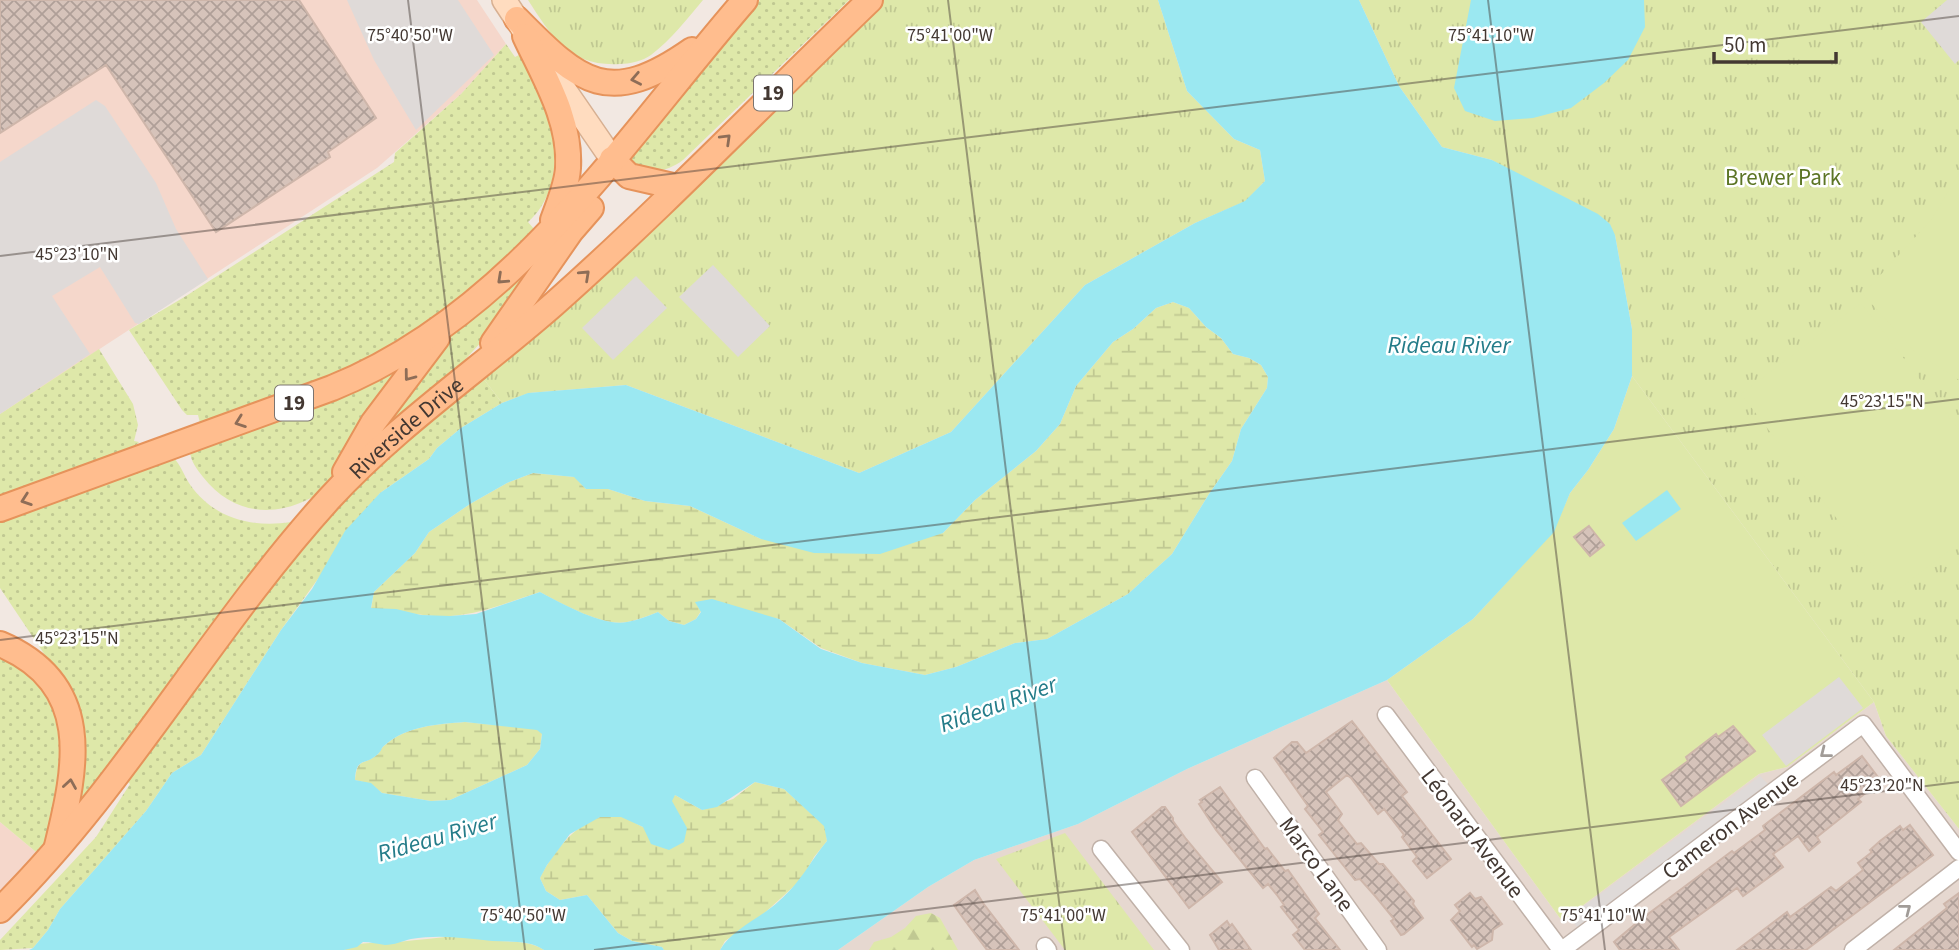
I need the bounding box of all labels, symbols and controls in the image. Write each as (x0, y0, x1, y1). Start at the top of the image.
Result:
scale bar (1714, 21, 1836, 65)
text: 75°40'50"W (367, 23, 453, 48)
text: 75°41'00"W (907, 23, 993, 48)
text: 75°41'10"W (1448, 23, 1534, 48)
text: 50 m (1724, 30, 1766, 60)
one-way arrow (630, 71, 642, 86)
road number: 19 (754, 76, 792, 110)
one-way arrow (718, 135, 731, 148)
park label: Brewer Park (1725, 161, 1842, 194)
text: 45°23'10"N (35, 242, 119, 267)
one-way arrow (497, 270, 510, 283)
one-way arrow (577, 270, 590, 283)
water label: Rideau River (1388, 328, 1512, 363)
one-way arrow (404, 368, 417, 381)
street label: Riverside Drive (341, 369, 471, 487)
road number: 19 (275, 386, 313, 420)
text: 45°23'15"N (1840, 389, 1924, 414)
one-way arrow (235, 414, 247, 428)
one-way arrow (21, 492, 33, 506)
text: 45°23'15"N (35, 626, 119, 651)
water label: Rideau River (934, 666, 1064, 742)
one-way arrow (1821, 744, 1833, 757)
street label: Léonard Avenue (1413, 761, 1532, 905)
street label: Cameron Avenue (1655, 763, 1806, 888)
text: 45°23'20"N (1840, 773, 1924, 798)
one-way arrow (62, 778, 77, 790)
water label: Rideau River (373, 803, 503, 871)
street label: Marco Lane (1271, 810, 1362, 918)
text: 75°40'50"W (480, 903, 566, 928)
text: 75°41'00"W (1020, 903, 1106, 928)
text: 75°41'10"W (1560, 903, 1646, 928)
one-way arrow (1898, 905, 1911, 918)

